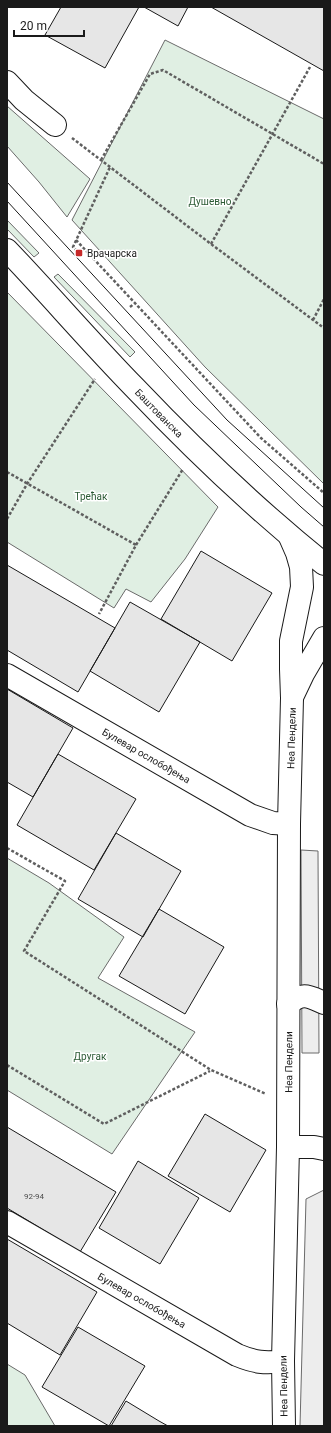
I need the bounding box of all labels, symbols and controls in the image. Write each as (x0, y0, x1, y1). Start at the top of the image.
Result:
scale bar (14, 12, 84, 38)
text: 20 m (20, 19, 47, 33)
park label: Душевно (189, 196, 232, 207)
marker: Врачарска (74, 248, 84, 258)
place label: Врачарска (87, 248, 137, 259)
street label: Баштованска (133, 387, 185, 440)
park label: Трећак (75, 491, 108, 502)
street label: Неа Пендели (285, 707, 298, 769)
street label: Булевар ослобођења (100, 726, 192, 785)
street label: Неа Пендели (283, 1031, 294, 1093)
park label: Другак (74, 1051, 107, 1062)
house number: 92-94 (24, 1192, 45, 1201)
street label: Булевар ослобођења (96, 1271, 188, 1330)
street label: Неа Пендели (277, 1355, 290, 1417)

